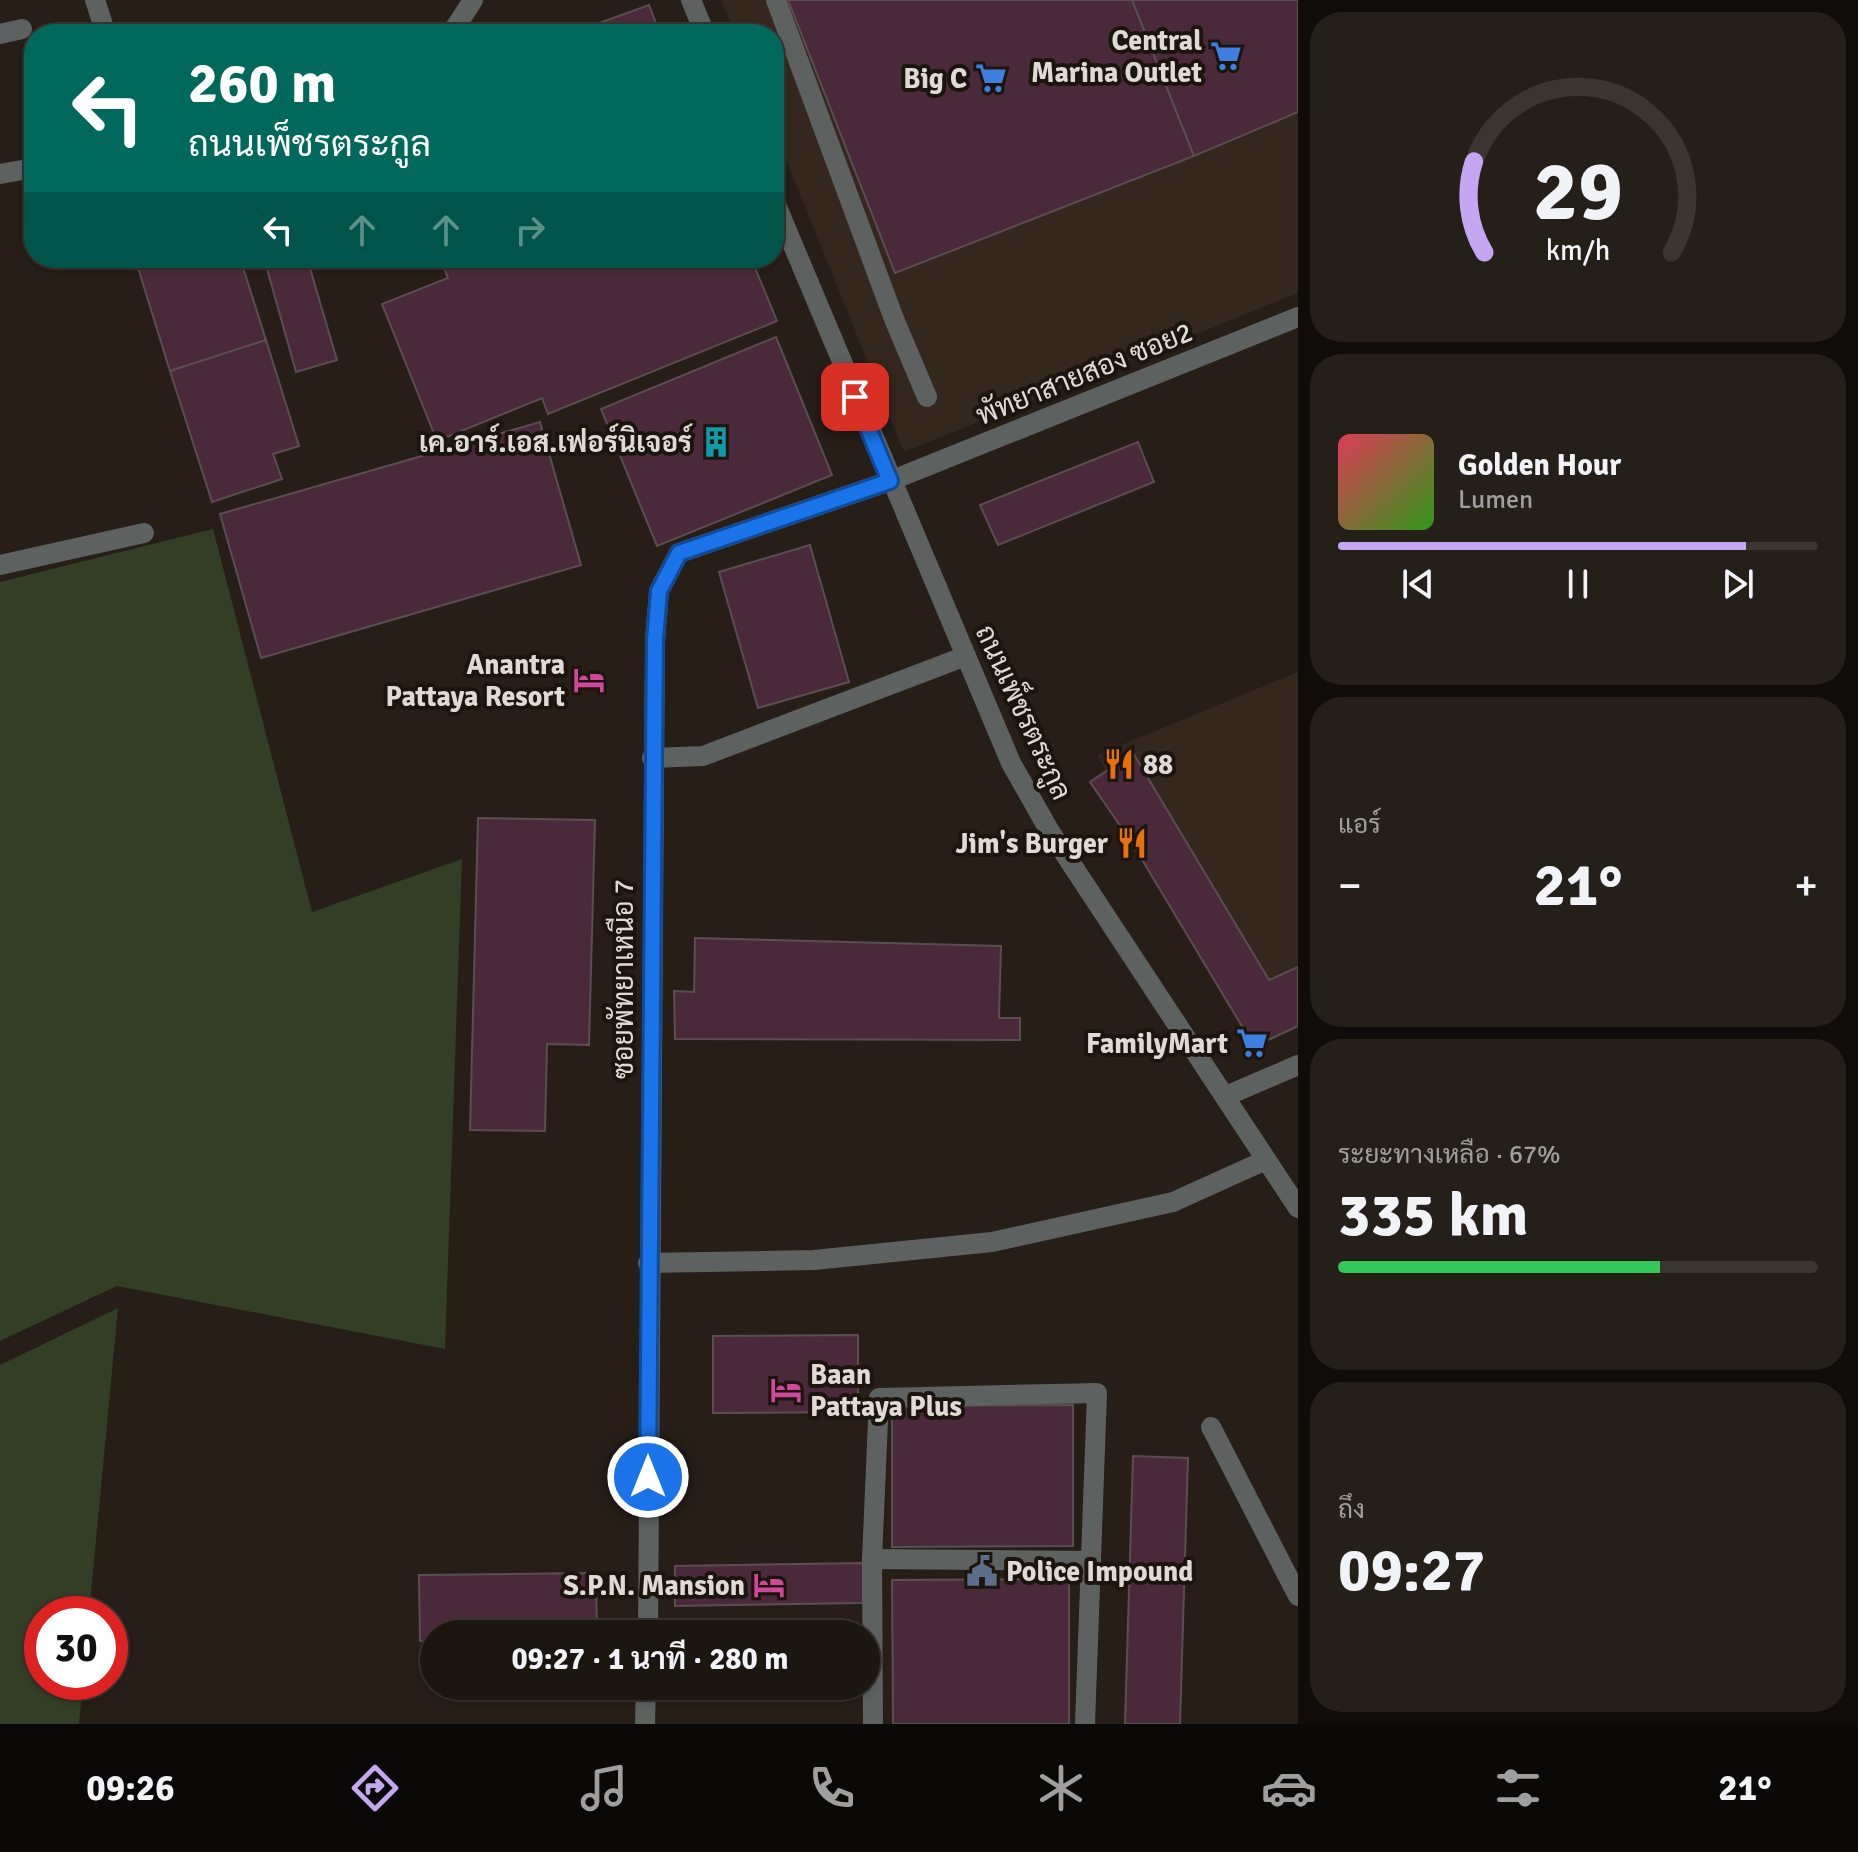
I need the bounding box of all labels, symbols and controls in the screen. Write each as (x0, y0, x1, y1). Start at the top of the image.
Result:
place label: Central Marina Outlet (1031, 24, 1203, 90)
supermarket icon: Central Marina Outlet (1209, 39, 1243, 73)
text: 260 m (188, 49, 336, 118)
icon: left (56, 56, 160, 160)
supermarket icon: Big C (974, 61, 1008, 95)
place label: Big C (903, 62, 967, 96)
text: ถนนเพ็ชรตระกูล (188, 122, 431, 167)
text: 29 (1533, 141, 1623, 243)
icon: left (256, 208, 300, 252)
icon: ahead (340, 208, 384, 252)
icon: ahead (424, 208, 468, 252)
icon: right (508, 208, 552, 252)
text: km/h (1546, 233, 1610, 268)
street label: พัทยาสายสอง ซอย2 (970, 313, 1198, 433)
pin (821, 363, 889, 431)
icon: arrive (833, 375, 877, 419)
place label: เค.อาร์.เอส.เฟอร์นิเจอร์ (419, 423, 694, 460)
building icon: เค.อาร์.เอส.เฟอร์นิเจอร์ (699, 425, 733, 459)
text: Golden Hour (1458, 447, 1621, 484)
text: Lumen (1458, 484, 1533, 516)
icon: previous (1396, 562, 1440, 606)
icon: pause (1556, 562, 1600, 606)
icon: next (1716, 562, 1760, 606)
street label: ถนนเพ็ชรตระกูล (966, 618, 1082, 806)
place label: Anantra Pattaya Resort (385, 648, 566, 714)
hotel icon: Anantra Pattaya Resort (572, 663, 606, 697)
restaurant icon: 88 (1102, 747, 1136, 781)
place label: 88 (1143, 748, 1173, 782)
text: แอร์ (1338, 809, 1381, 841)
restaurant icon: Jim's Burger (1115, 826, 1149, 860)
place label: Jim's Burger (955, 827, 1109, 861)
text: 21° (1534, 849, 1622, 923)
text: − (1338, 859, 1362, 913)
text: + (1794, 859, 1818, 913)
street label: ซอยพัทยาเหนือ 7 (605, 879, 641, 1079)
supermarket icon: FamilyMart (1235, 1026, 1269, 1060)
place label: FamilyMart (1086, 1027, 1229, 1061)
text: ระยะทางเหลือ · 67% (1338, 1139, 1561, 1171)
text: 335 km (1338, 1179, 1528, 1253)
place label: Baan Pattaya Plus (810, 1358, 962, 1424)
hotel icon: Baan Pattaya Plus (769, 1373, 803, 1407)
position arrow (606, 1435, 690, 1519)
text: ถึง (1338, 1494, 1365, 1526)
text: 09:27 (1338, 1534, 1485, 1608)
public building icon: Police Impound (965, 1554, 999, 1588)
place label: Police Impound (1006, 1555, 1193, 1589)
hotel icon: S.P.N. Mansion (752, 1568, 786, 1602)
place label: S.P.N. Mansion (563, 1569, 745, 1603)
speed limit sign: 30 (24, 1596, 128, 1700)
text: 09:27 · 1 นาที · 280 m (511, 1641, 789, 1678)
icon: directions (347, 1760, 403, 1816)
icon: music (576, 1760, 632, 1816)
icon: phone (804, 1760, 860, 1816)
icon: climate (1033, 1760, 1089, 1816)
icon: car (1261, 1760, 1317, 1816)
icon: filters (1490, 1760, 1546, 1816)
text: 09:26 (86, 1766, 175, 1811)
text: 21° (1718, 1766, 1772, 1811)

